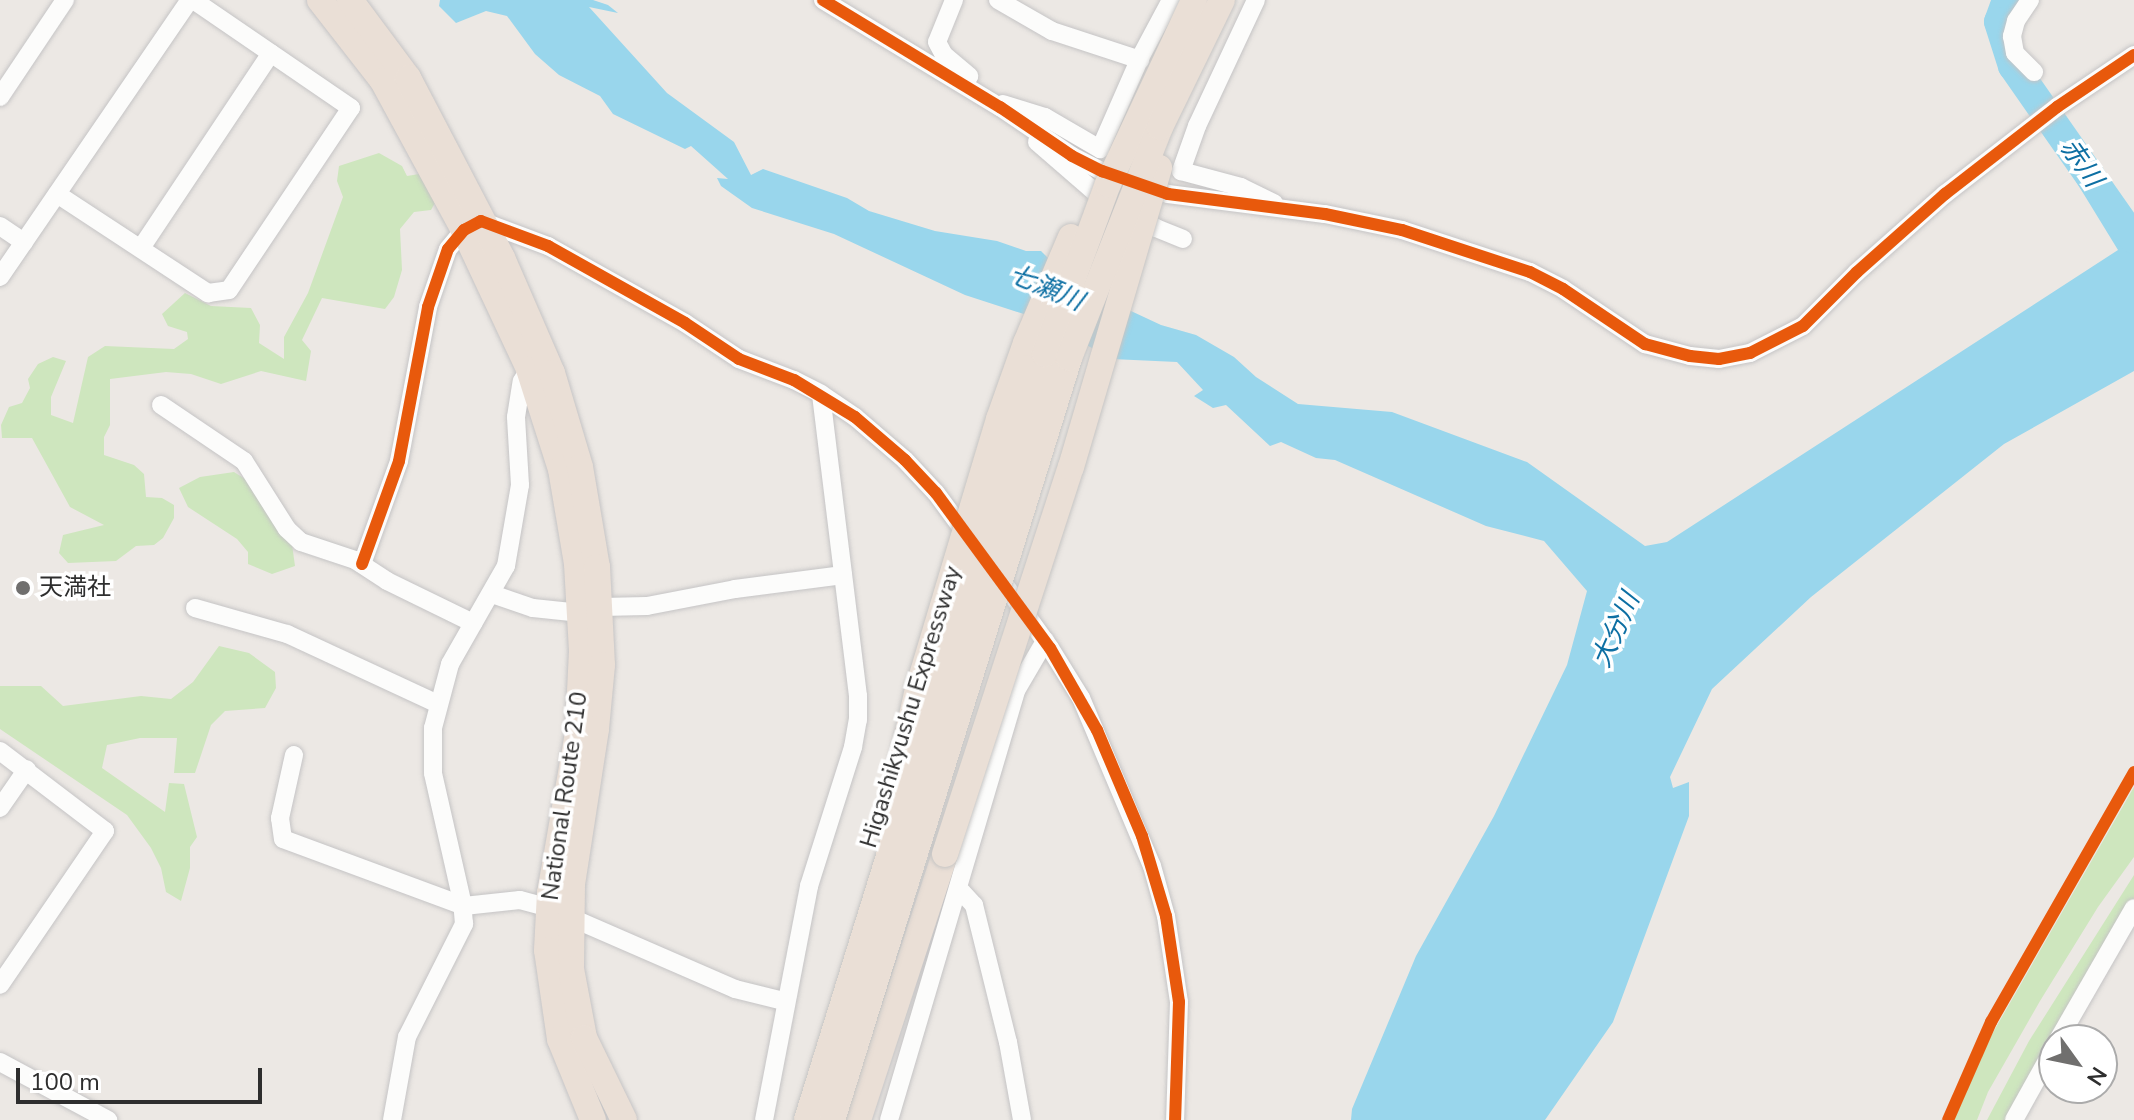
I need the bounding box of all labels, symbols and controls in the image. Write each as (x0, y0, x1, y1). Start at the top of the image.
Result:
water label: 赤川 (2053, 133, 2109, 193)
water label: 七瀬川 (1004, 258, 1088, 318)
street label: Higashikyushu Expressway (854, 563, 968, 851)
place label: 天満社 (39, 574, 111, 602)
marker: 天満社 (14, 579, 32, 597)
water label: 大分川 (1586, 588, 1646, 672)
street label: National Route 210 (536, 690, 594, 902)
north arrow (2038, 1024, 2118, 1104)
scale bar (20, 1052, 266, 1102)
text: N (2079, 1061, 2114, 1091)
text: 100 m (30, 1066, 100, 1098)

